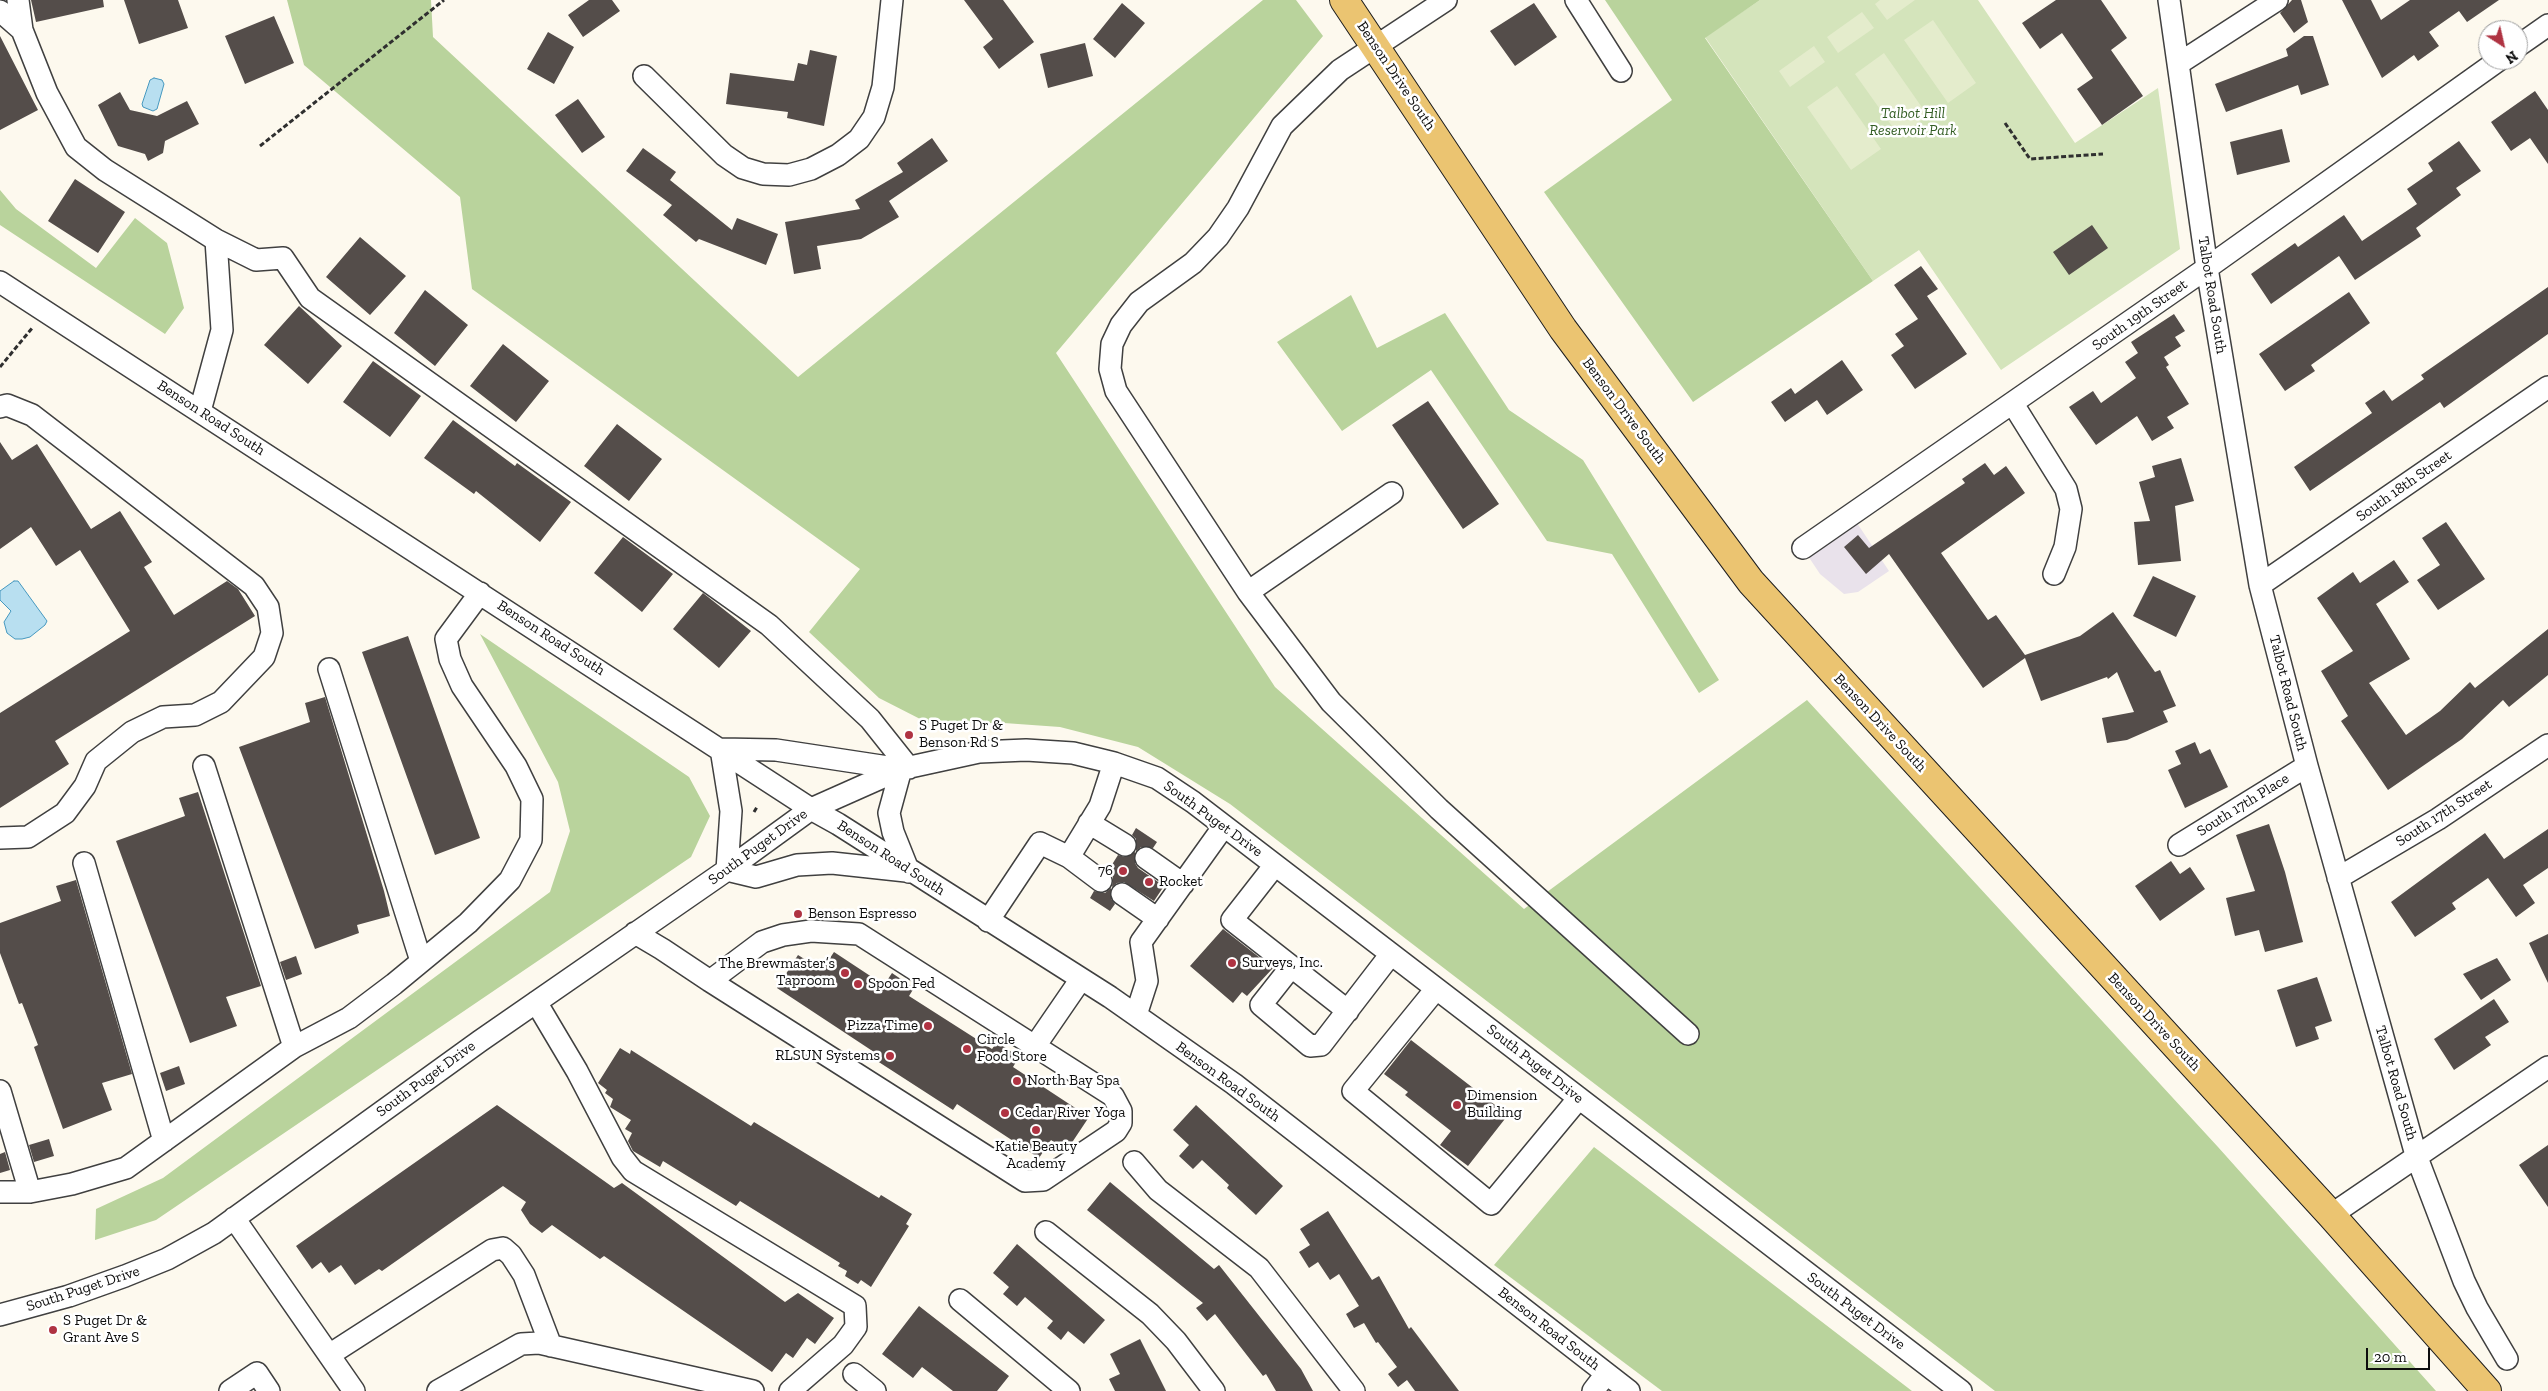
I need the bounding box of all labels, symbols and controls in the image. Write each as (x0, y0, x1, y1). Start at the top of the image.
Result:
street label: Benson Drive South (1353, 18, 1439, 134)
north arrow (2478, 20, 2528, 70)
text: N (2502, 47, 2521, 67)
park label: Talbot Hill Reservoir Park (1869, 105, 1957, 140)
street label: Talbot Road South (2194, 235, 2230, 355)
street label: South 19th Street (2089, 275, 2191, 355)
street label: Benson Drive South (1578, 355, 1670, 467)
street label: Benson Road South (154, 376, 268, 460)
street label: South 18th Street (2353, 446, 2455, 526)
street label: Benson Road South (494, 596, 608, 680)
street label: Talbot Road South (2265, 633, 2311, 753)
street label: Benson Drive South (1830, 670, 1930, 776)
place label: S Puget Dr & Benson Rd S (919, 717, 1003, 752)
marker: S Puget Dr & Benson Rd S (903, 729, 915, 741)
street label: South 17th Place (2194, 769, 2292, 841)
street label: South 17th Street (2393, 775, 2495, 851)
street label: South Puget Drive (1160, 777, 1266, 861)
street label: South Puget Drive (705, 805, 811, 889)
street label: Benson Road South (834, 816, 948, 900)
place label: 76 (1098, 862, 1113, 880)
marker: 76 (1117, 865, 1129, 877)
place label: Rocket (1159, 873, 1203, 891)
marker: Rocket (1143, 876, 1155, 888)
place label: Benson Espresso (808, 905, 917, 923)
marker: Benson Espresso (792, 908, 804, 920)
place label: Surveys, Inc. (1242, 954, 1323, 972)
place label: The Brewmaster’s Taproom (718, 955, 835, 990)
marker: Surveys, Inc. (1226, 957, 1238, 969)
marker: The Brewmaster’s Taproom (839, 967, 851, 979)
street label: Benson Drive South (2104, 969, 2204, 1075)
place label: Spoon Fed (868, 975, 935, 993)
marker: Spoon Fed (852, 978, 864, 990)
place label: Pizza Time (847, 1017, 918, 1035)
marker: Pizza Time (922, 1020, 934, 1032)
street label: South Puget Drive (1483, 1021, 1587, 1107)
street label: Talbot Road South (2371, 1024, 2421, 1142)
place label: Circle Food Store (977, 1031, 1047, 1066)
street label: South Puget Drive (373, 1037, 479, 1121)
street label: Benson Road South (1172, 1038, 1284, 1126)
marker: Circle Food Store (961, 1043, 973, 1055)
place label: RLSUN Systems (775, 1047, 880, 1065)
marker: RLSUN Systems (884, 1050, 896, 1062)
place label: North Bay Spa (1027, 1072, 1120, 1090)
marker: North Bay Spa (1011, 1075, 1023, 1087)
place label: Dimension Building (1467, 1087, 1537, 1122)
marker: Dimension Building (1451, 1099, 1463, 1111)
place label: Cedar River Yoga (1015, 1104, 1126, 1122)
marker: Cedar River Yoga (999, 1107, 1011, 1119)
marker: Katie Beauty Academy (1030, 1124, 1042, 1136)
place label: Katie Beauty Academy (995, 1138, 1077, 1173)
street label: South Puget Drive (24, 1262, 142, 1316)
street label: South Puget Drive (1803, 1268, 1909, 1354)
street label: Benson Road South (1494, 1284, 1604, 1374)
place label: S Puget Dr & Grant Ave S (63, 1312, 147, 1347)
marker: S Puget Dr & Grant Ave S (47, 1324, 59, 1336)
scale bar (2368, 1338, 2432, 1370)
text: 20 m (2374, 1348, 2407, 1366)

